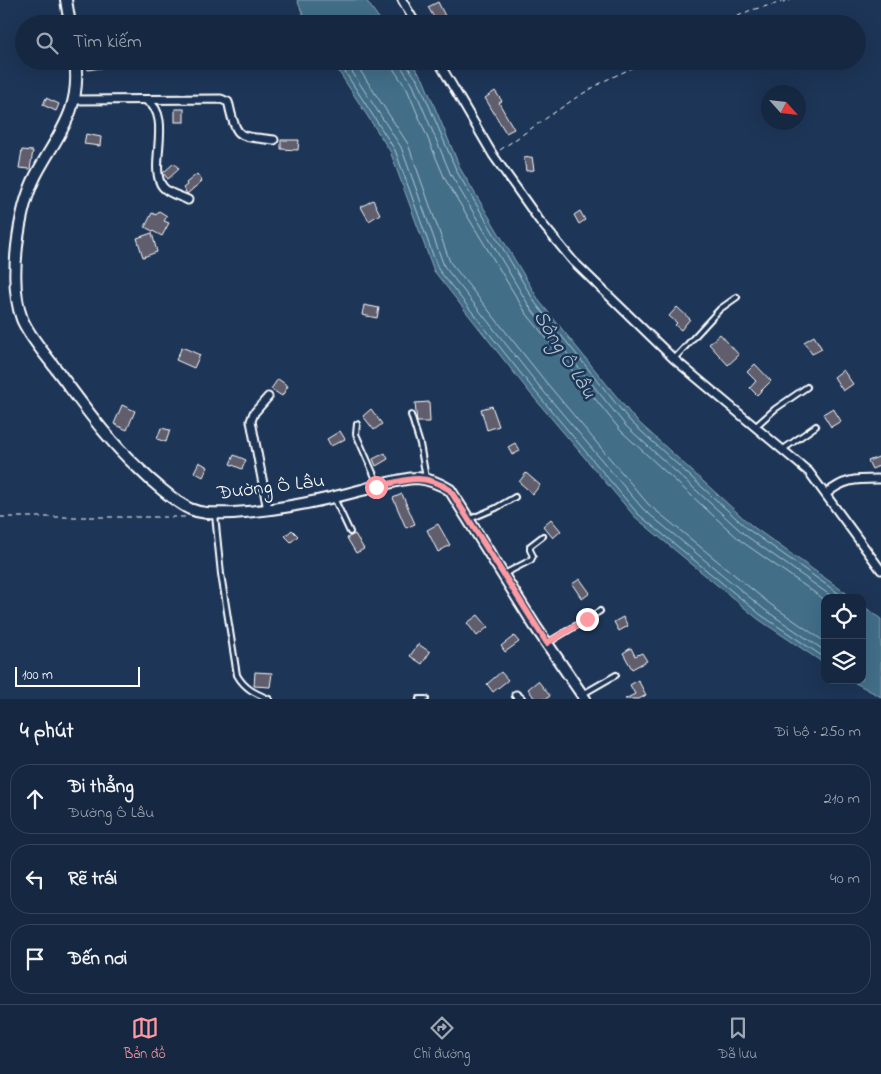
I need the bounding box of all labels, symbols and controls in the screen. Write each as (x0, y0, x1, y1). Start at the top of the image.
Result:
search box (15, 15, 866, 70)
icon: search (33, 29, 61, 57)
text: Tìm kiếm (73, 29, 142, 56)
north arrow (761, 85, 806, 130)
water label: Sông Ô Lâu (524, 305, 603, 406)
street label: Đường Ô Lâu (215, 467, 327, 510)
route start (365, 476, 388, 499)
map controls (821, 594, 866, 684)
button: locate (821, 594, 866, 639)
route end (576, 608, 599, 631)
button: layers (821, 639, 866, 684)
scale bar (15, 664, 140, 687)
text: 100 m (22, 665, 53, 686)
text: 4 phút (20, 717, 74, 747)
text: Đi bộ · 250 m (774, 720, 861, 744)
text: Đi thẳng (68, 774, 134, 801)
icon: ahead (21, 785, 49, 813)
text: 210 m (824, 787, 860, 811)
text: Đường Ô Lâu (68, 801, 154, 825)
icon: left (21, 865, 49, 893)
text: Rẽ trái (68, 866, 117, 893)
text: 40 m (830, 867, 860, 891)
icon: arrive (21, 945, 49, 973)
text: Đến nơi (68, 946, 127, 973)
tab: Bản đồ (124, 1014, 166, 1065)
tab: Chỉ đường (414, 1014, 470, 1065)
tab: Đã lưu (718, 1014, 757, 1065)

